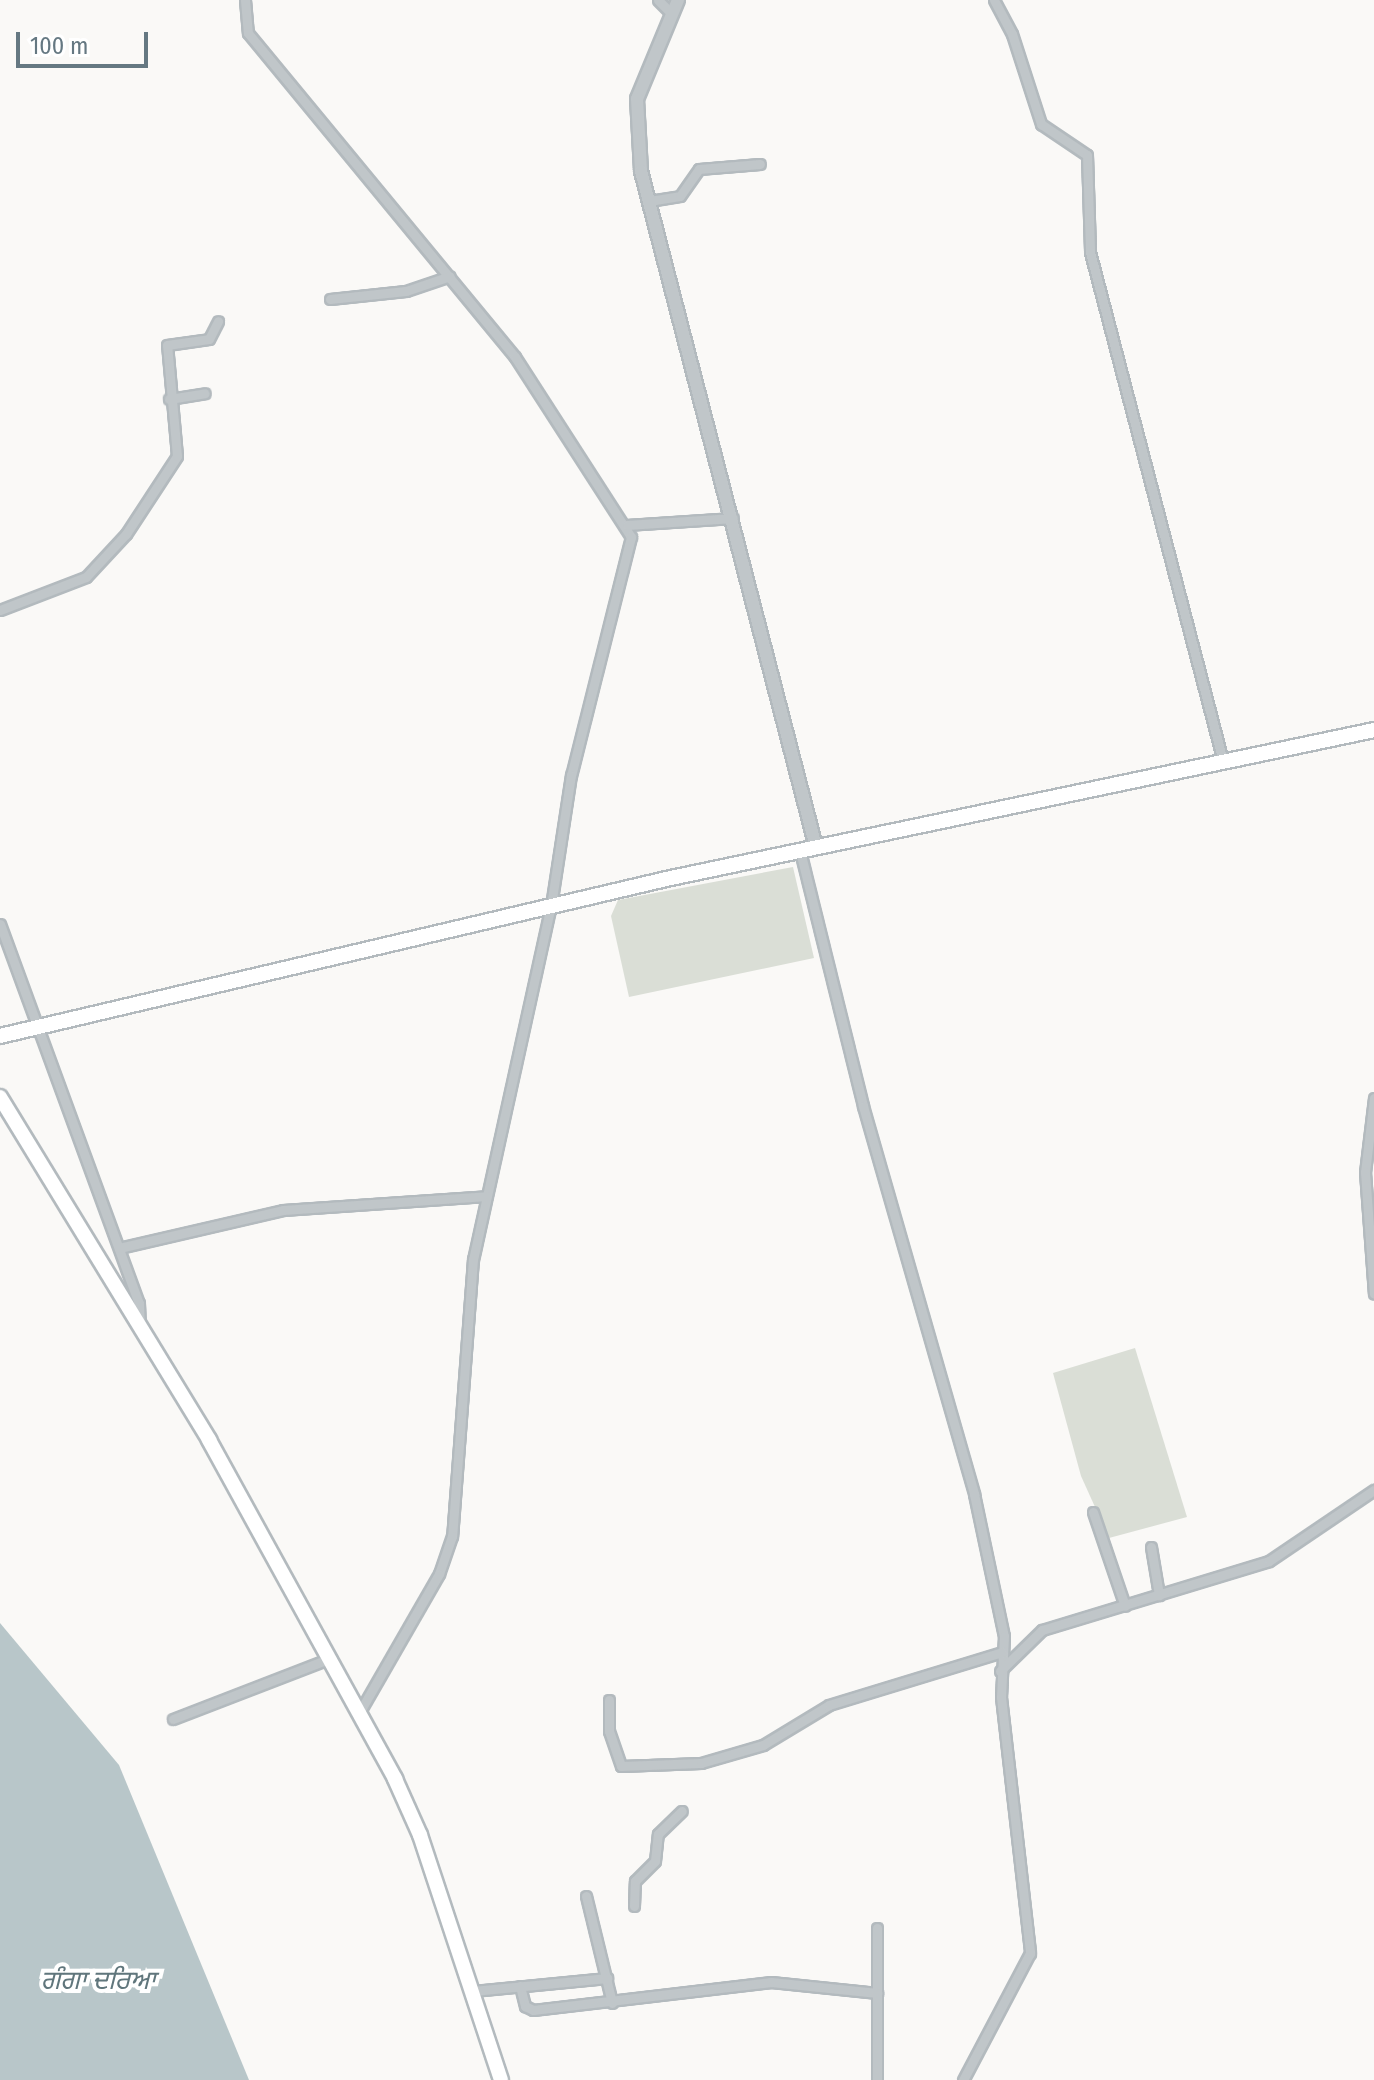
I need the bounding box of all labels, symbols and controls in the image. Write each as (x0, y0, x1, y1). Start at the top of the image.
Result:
scale bar (20, 16, 152, 66)
text: 100 m (30, 32, 88, 60)
water label: ਗੰਗਾ ਦਰਿਆ (41, 1965, 155, 1997)

